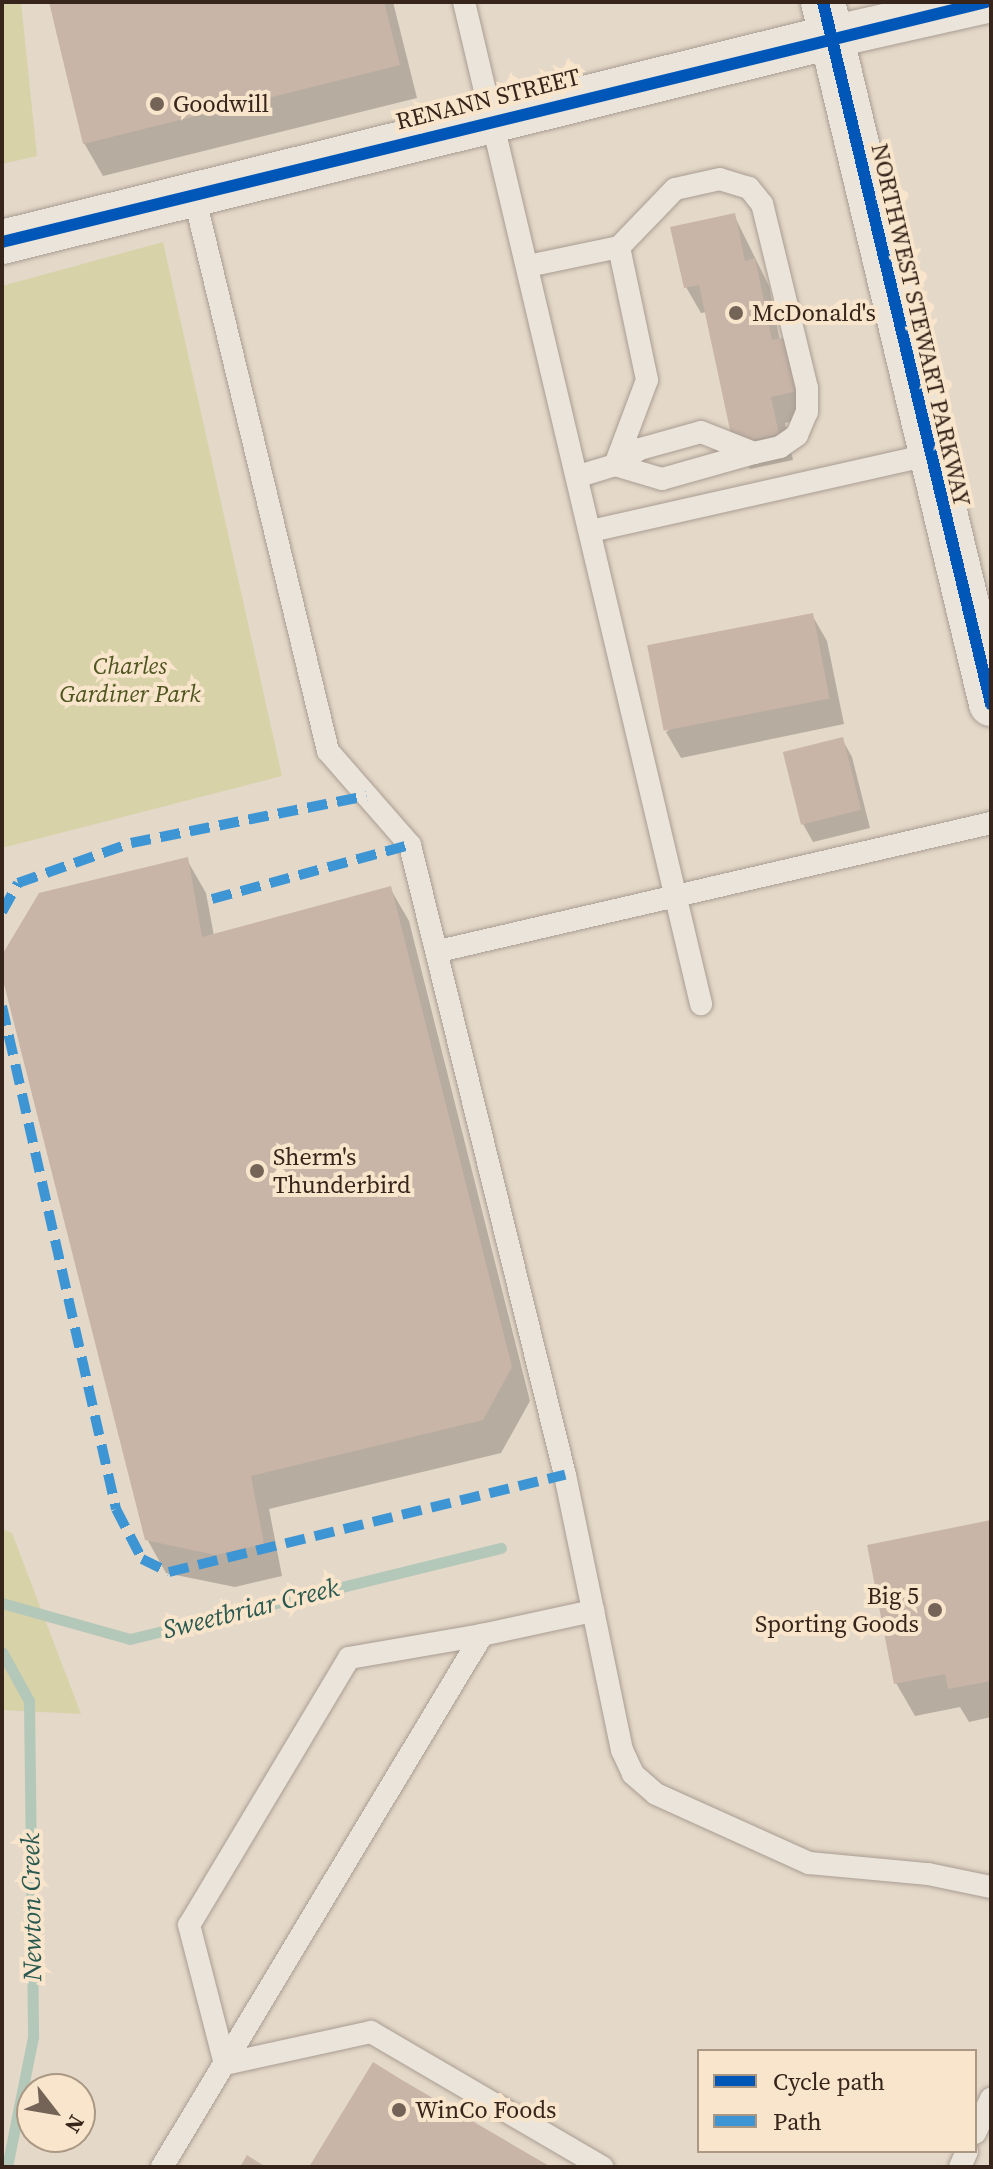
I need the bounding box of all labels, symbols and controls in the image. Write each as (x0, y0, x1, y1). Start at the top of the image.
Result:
street label: RENANN STREET (393, 62, 583, 136)
place label: Goodwill (173, 90, 269, 118)
marker: Goodwill (148, 95, 166, 113)
street label: NORTHWEST STEWART PARKWAY (865, 140, 977, 510)
place label: McDonald's (752, 299, 876, 327)
marker: McDonald's (727, 304, 745, 322)
park label: Charles Gardiner Park (59, 652, 201, 708)
place label: Sherm's Thunderbird (273, 1143, 411, 1199)
marker: Sherm's Thunderbird (248, 1162, 266, 1180)
water label: Sweetbriar Creek (160, 1572, 342, 1646)
place label: Big 5 Sporting Goods (755, 1582, 919, 1638)
marker: Big 5 Sporting Goods (926, 1601, 944, 1619)
water label: Newton Creek (15, 1833, 49, 1981)
legend (697, 2049, 977, 2153)
text: Cycle path (773, 2065, 885, 2098)
north arrow (16, 2073, 96, 2153)
place label: WinCo Foods (415, 2096, 556, 2124)
marker: WinCo Foods (390, 2101, 408, 2119)
text: Path (773, 2105, 822, 2138)
text: N (58, 2110, 92, 2139)

